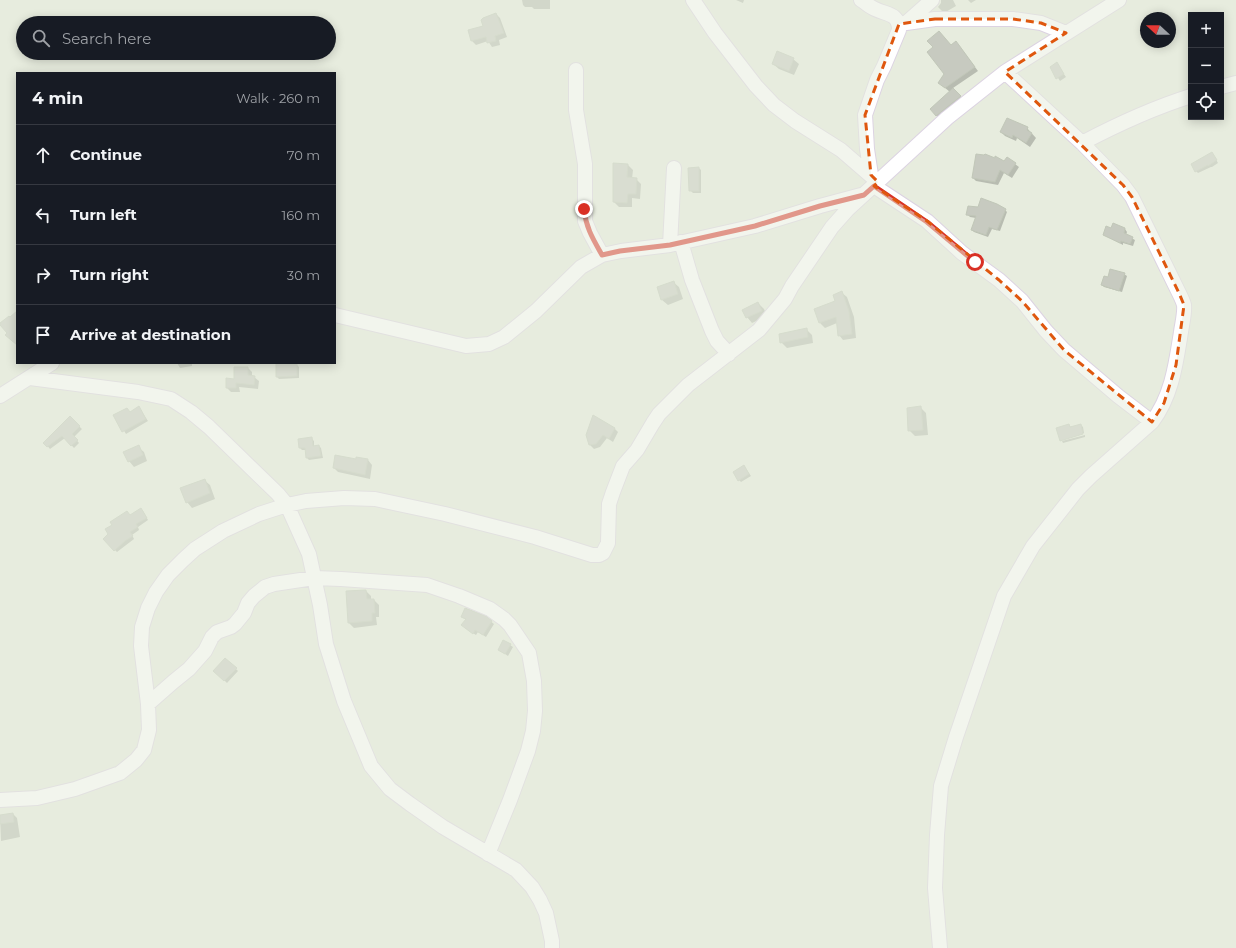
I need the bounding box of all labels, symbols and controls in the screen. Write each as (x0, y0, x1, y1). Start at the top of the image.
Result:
north arrow (1140, 12, 1176, 48)
map controls (1188, 12, 1224, 120)
button: + (1188, 12, 1224, 48)
search box (16, 16, 336, 60)
icon: search (30, 27, 52, 49)
text: Search here (62, 29, 151, 48)
button: − (1188, 48, 1224, 84)
button: locate (1188, 84, 1224, 120)
text: 4 min (32, 88, 83, 108)
text: Walk · 260 m (236, 90, 320, 106)
icon: ahead (32, 144, 54, 166)
text: Continue (70, 145, 142, 164)
text: 70 m (287, 147, 320, 163)
route end (575, 200, 593, 218)
icon: left (32, 204, 54, 226)
text: Turn left (70, 205, 137, 224)
text: 160 m (282, 207, 320, 223)
route start (966, 253, 984, 271)
icon: right (32, 264, 54, 286)
text: Turn right (70, 265, 149, 284)
text: 30 m (287, 267, 320, 283)
icon: arrive (32, 324, 54, 346)
text: Arrive at destination (70, 325, 231, 344)

